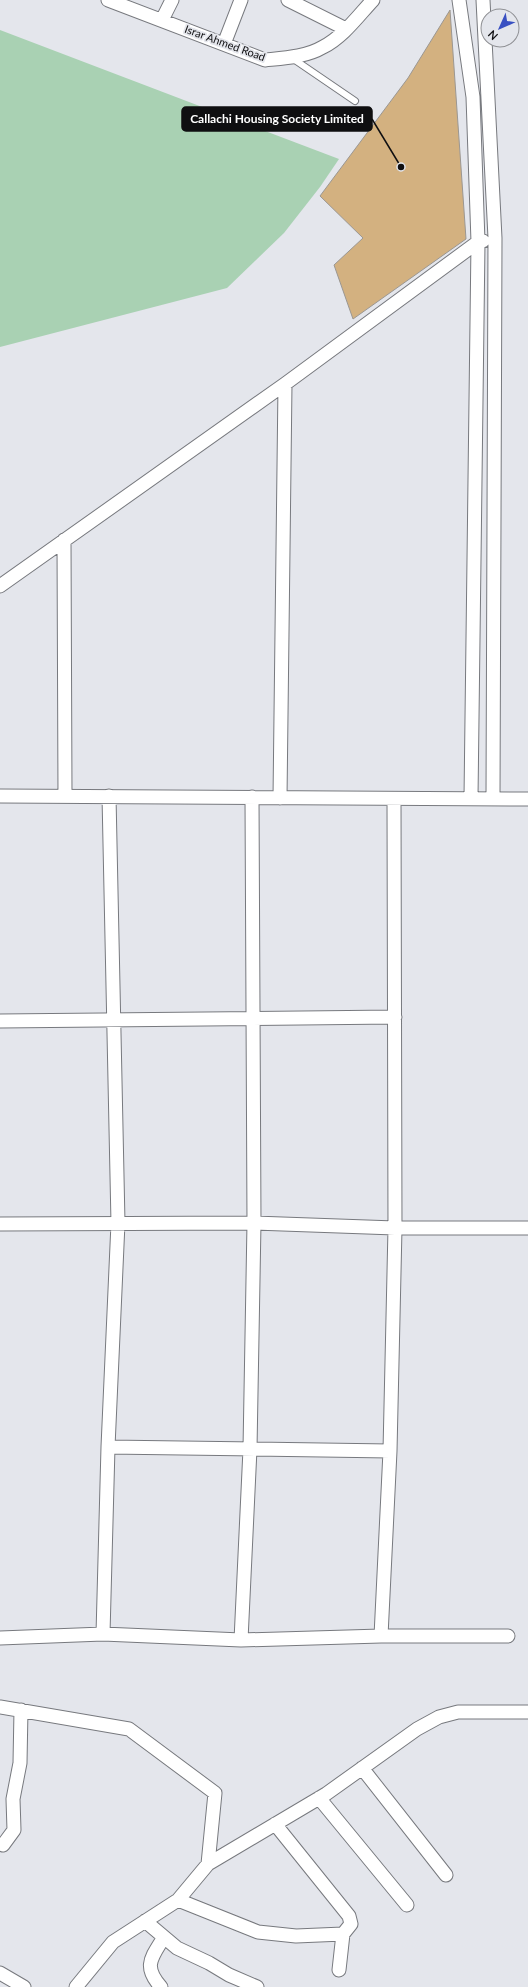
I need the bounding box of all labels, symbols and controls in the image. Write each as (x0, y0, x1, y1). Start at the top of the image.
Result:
north arrow (480, 8, 520, 48)
street label: Israr Ahmed Road (183, 22, 267, 63)
text: N (485, 28, 500, 43)
callout: Callachi Housing Society Limited (182, 107, 372, 131)
text: Callachi Housing Society Limited (190, 111, 364, 126)

